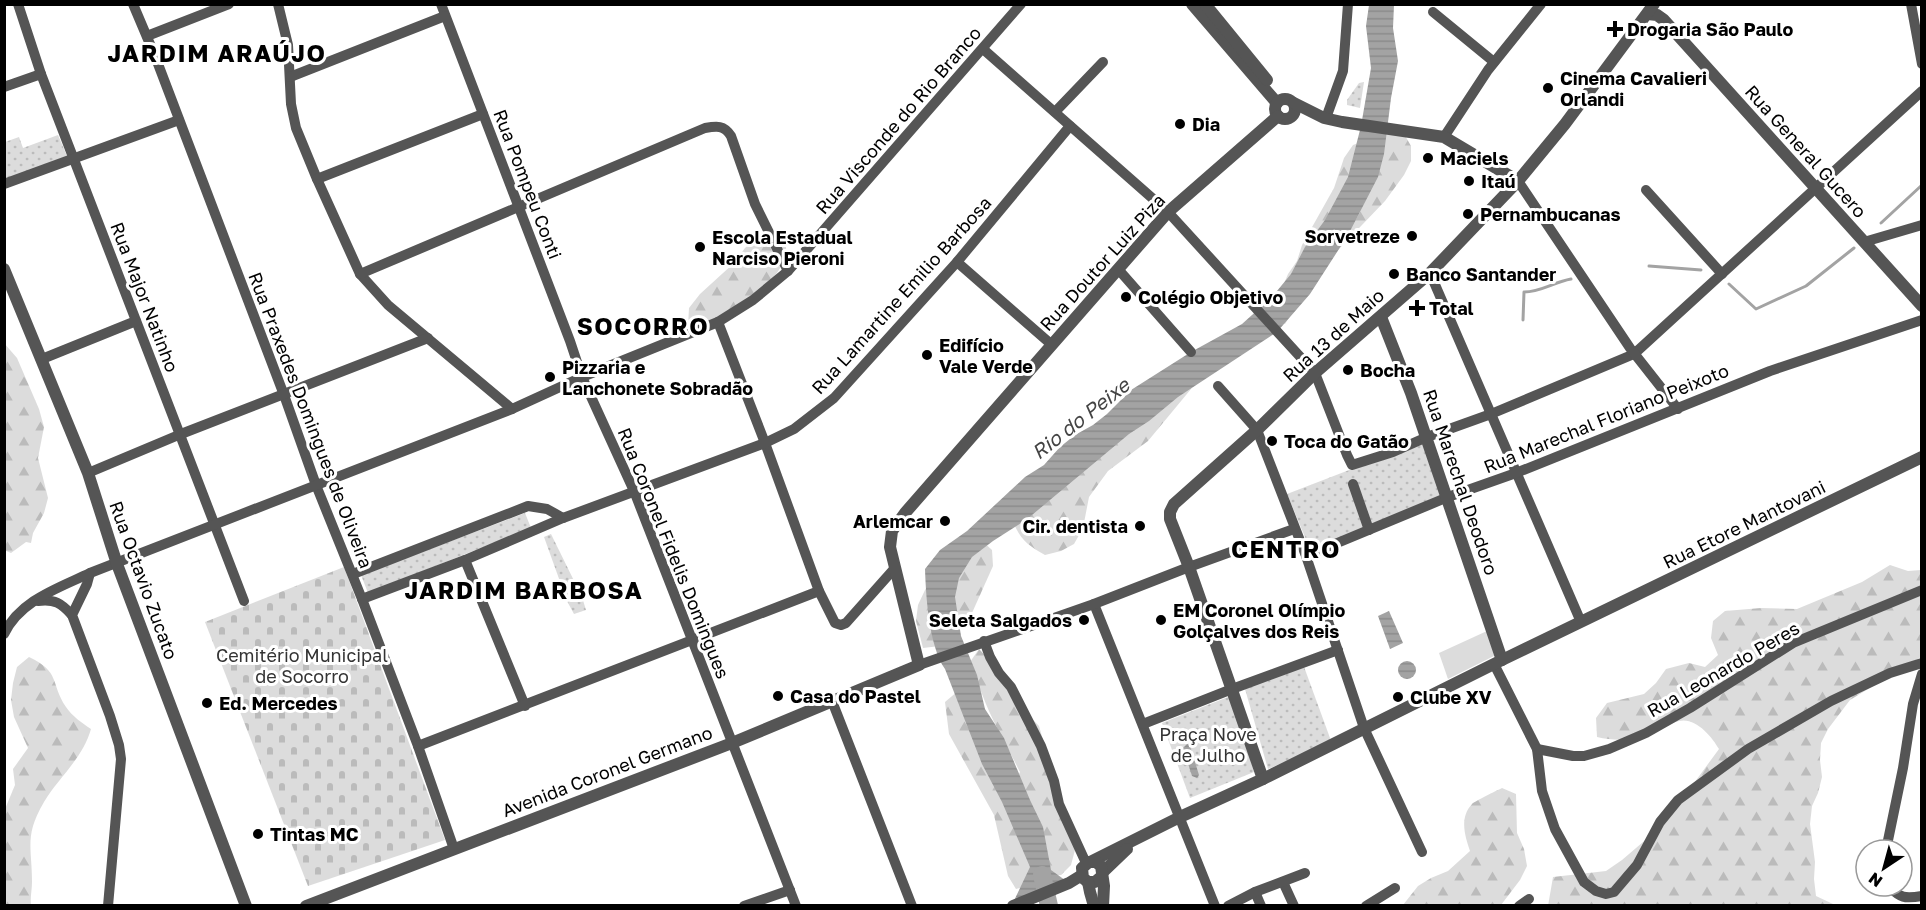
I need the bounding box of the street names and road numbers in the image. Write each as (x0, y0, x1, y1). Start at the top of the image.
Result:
street label: Rua Visconde do Rio Branco (811, 22, 985, 218)
street label: Rua General Gucero (1741, 80, 1871, 222)
street label: Rua Pompeu Conti (489, 106, 567, 262)
street label: Rua Doutor Luiz Piza (1035, 189, 1169, 335)
street label: Rua Lamartine Emilio Barbosa (807, 192, 995, 398)
street label: Rua Major Natinho (106, 219, 184, 375)
street label: Rua Praxedes Domingues de Oliveira (244, 269, 378, 571)
street label: Rua 13 de Maio (1278, 284, 1388, 386)
street label: Rua Marechal Floriano Peixoto (1480, 359, 1732, 477)
street label: Rua Marechal Deodoro (1419, 386, 1503, 578)
street label: Rua Coronel Fidelis Domingues (613, 424, 735, 682)
street label: Rua Etore Mantovani (1659, 475, 1829, 573)
street label: Rua Octavio Zucato (105, 498, 183, 662)
street label: Rua Leonardo Peres (1643, 616, 1803, 722)
street label: Avenida Coronel Germano (499, 721, 715, 821)

